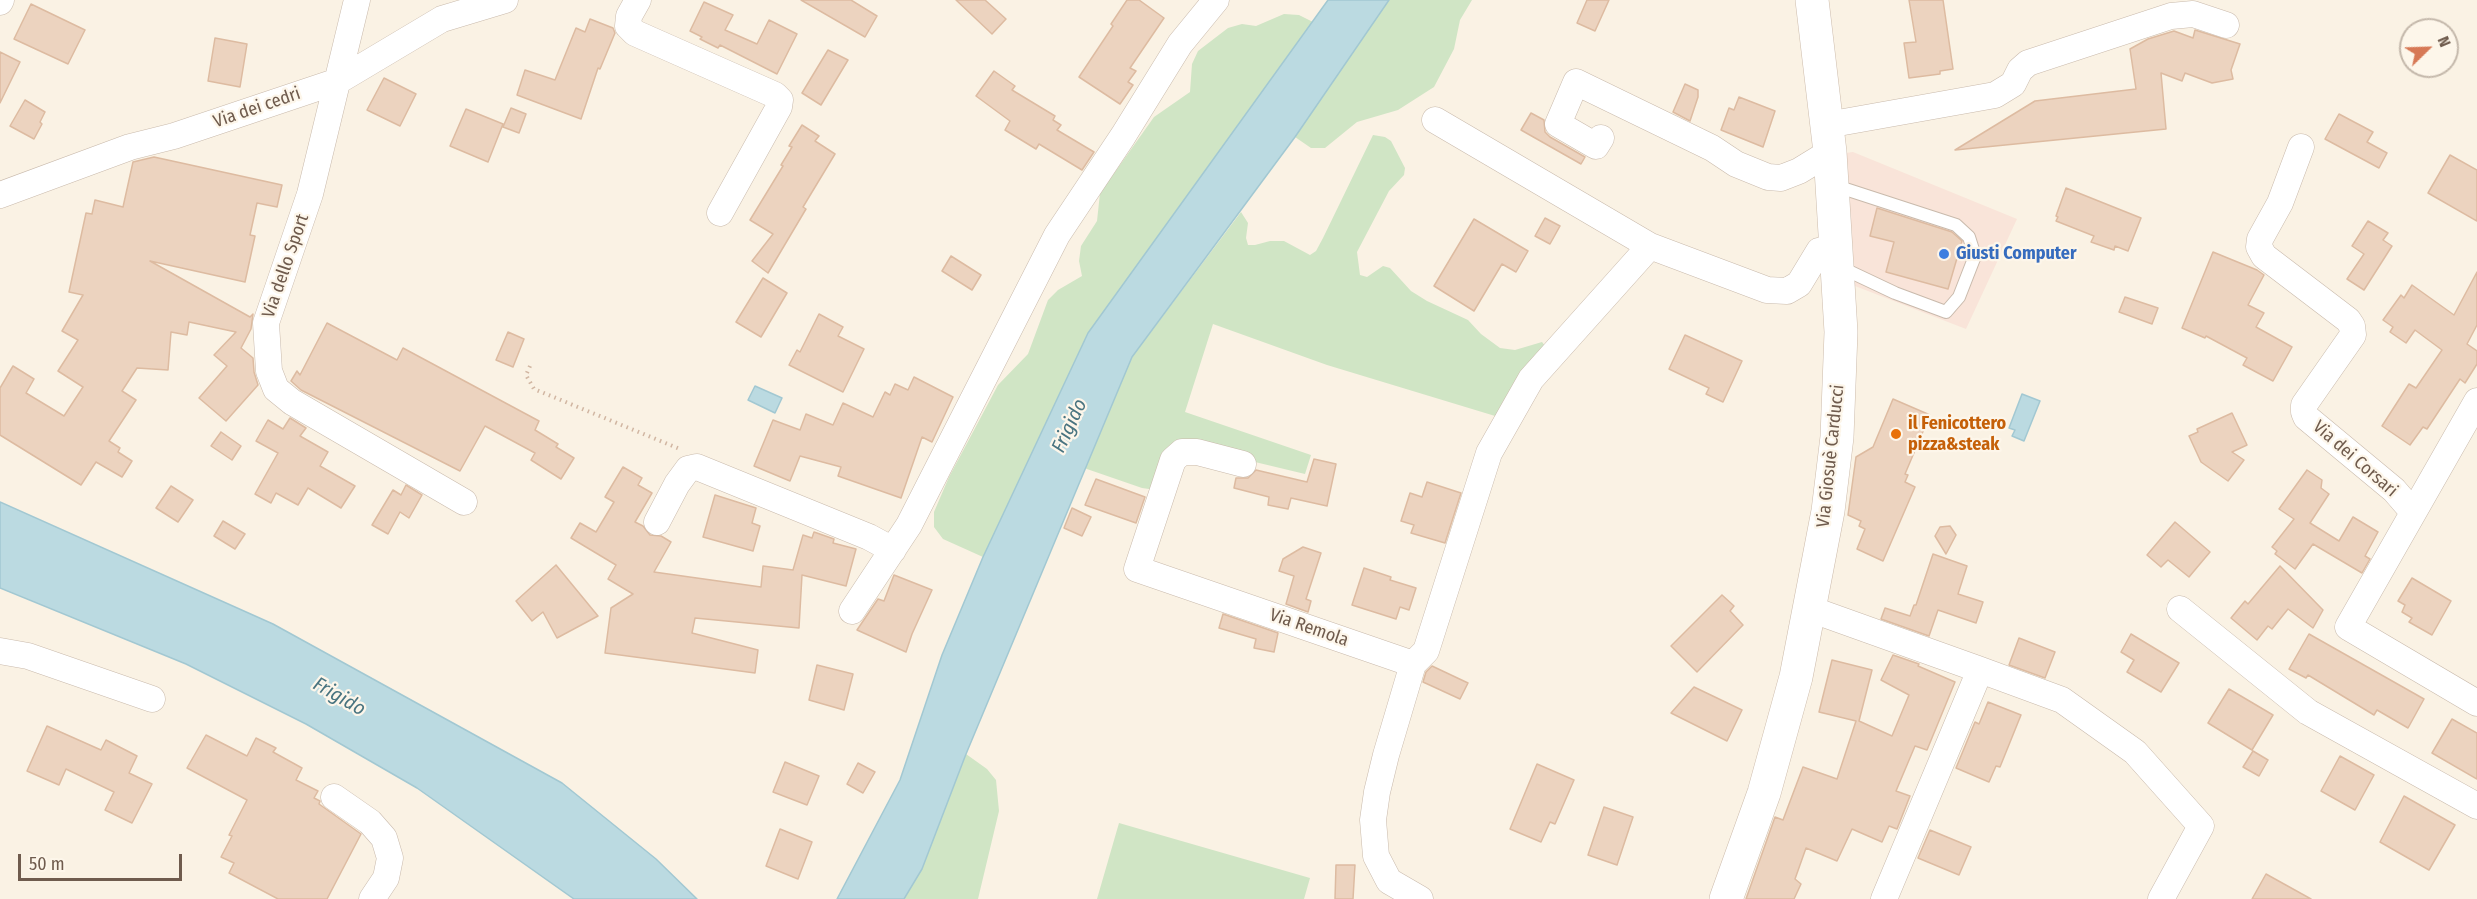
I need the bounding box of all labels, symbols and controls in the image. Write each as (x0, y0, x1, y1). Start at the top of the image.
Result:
north arrow (2399, 18, 2459, 78)
text: N (2434, 33, 2455, 50)
street label: Via dei cedri (211, 83, 303, 133)
street label: Via dello Sport (258, 211, 314, 321)
place label: Giusti Computer (1956, 243, 2077, 265)
marker: Giusti Computer (1937, 247, 1951, 261)
street label: Via Giosuè Carducci (1813, 384, 1849, 528)
water label: Frigido (1047, 395, 1093, 457)
place label: il Fenicottero pizza&steak (1908, 413, 2006, 456)
street label: Via dei Corsari (2308, 416, 2402, 502)
marker: il Fenicottero pizza&steak (1889, 427, 1903, 441)
street label: Via Remola (1267, 604, 1351, 652)
water label: Frigido (309, 672, 369, 722)
scale bar (21, 842, 184, 880)
text: 50 m (29, 853, 65, 875)

